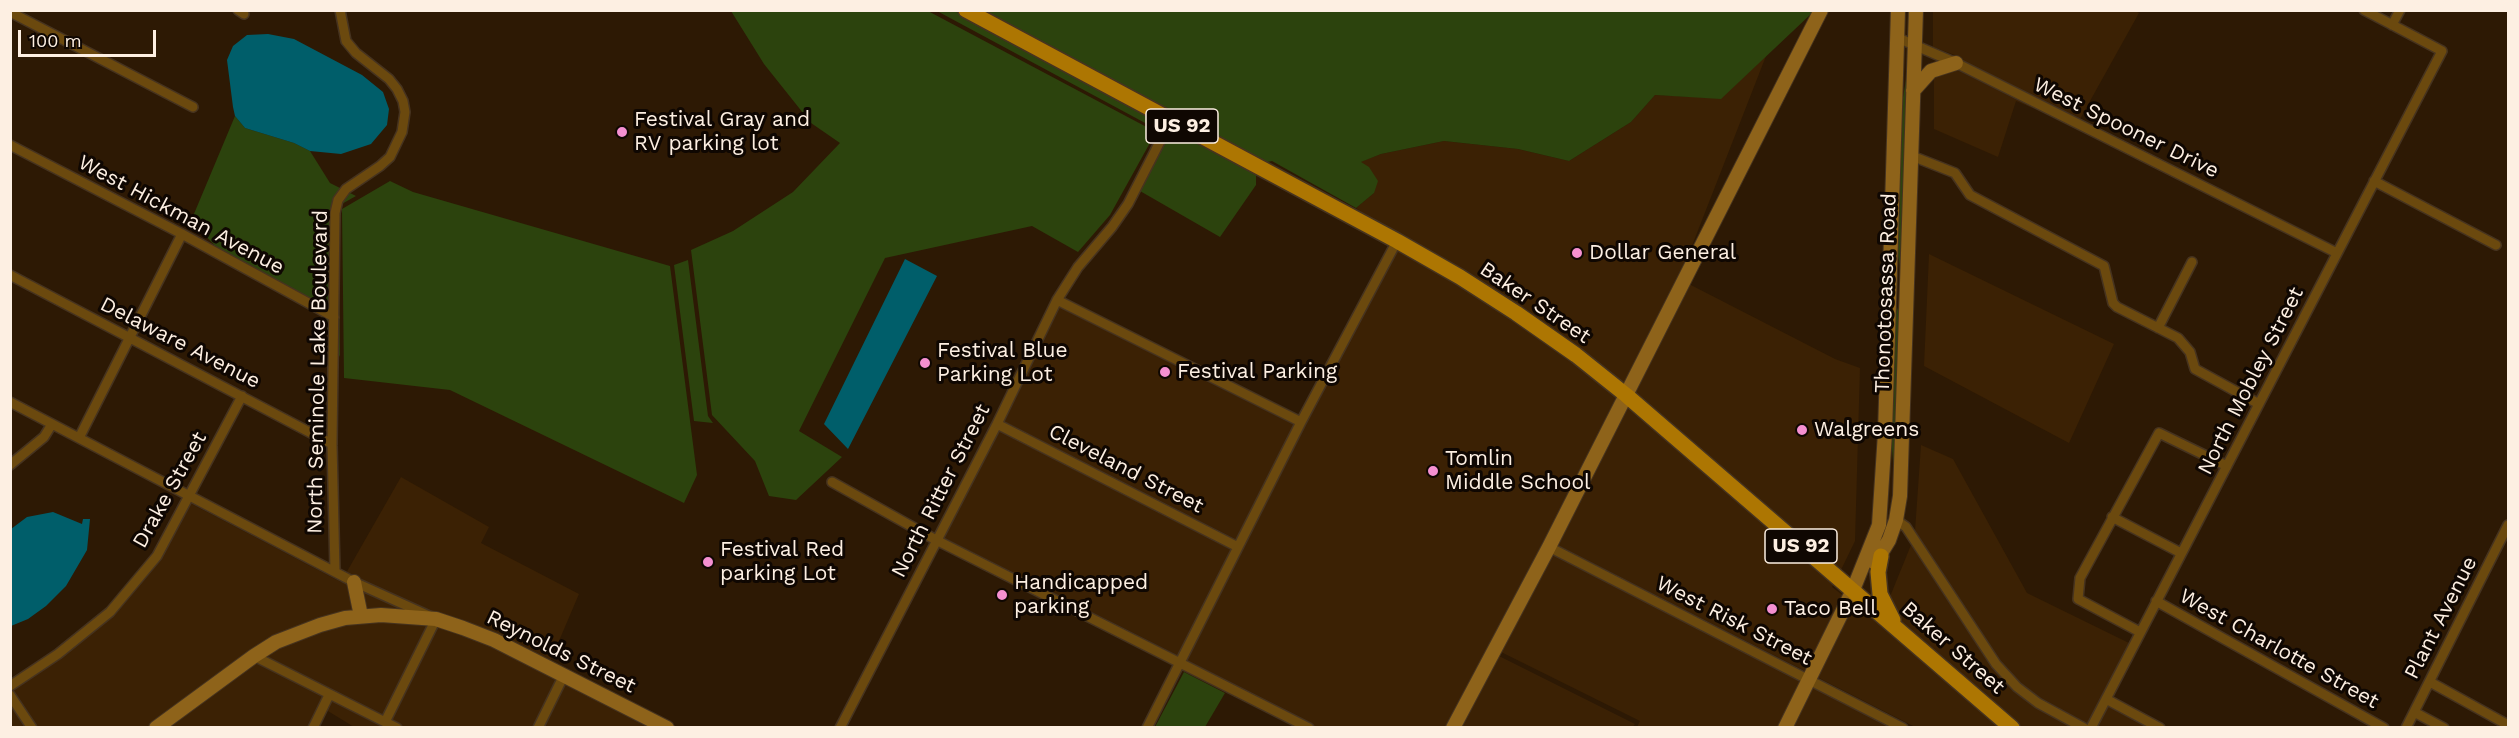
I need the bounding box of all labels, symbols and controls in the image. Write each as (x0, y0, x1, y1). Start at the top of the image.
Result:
scale bar (21, 18, 159, 56)
text: 100 m (29, 30, 82, 51)
street label: West Spooner Drive (2029, 72, 2223, 184)
place label: Festival Gray and RV parking lot (634, 107, 810, 157)
road number: US 92 (1146, 109, 1218, 143)
marker: Festival Gray and RV parking lot (615, 125, 629, 139)
street label: West Hickman Avenue (74, 150, 288, 280)
street label: Thonotosassa Road (1870, 193, 1902, 393)
street label: North Seminole Lake Boulevard (303, 210, 333, 534)
place label: Dollar General (1589, 240, 1736, 266)
marker: Dollar General (1570, 246, 1584, 260)
street label: Baker Street (1475, 257, 1595, 349)
street label: North Mobley Street (2193, 283, 2309, 479)
street label: Delaware Avenue (96, 292, 264, 394)
place label: Festival Blue Parking Lot (937, 338, 1068, 388)
marker: Festival Blue Parking Lot (918, 356, 932, 370)
place label: Festival Parking (1177, 359, 1337, 385)
marker: Festival Parking (1158, 365, 1172, 379)
street label: North Ritter Street (886, 400, 996, 582)
place label: Walgreens (1814, 417, 1919, 443)
street label: Cleveland Street (1044, 419, 1208, 519)
marker: Walgreens (1795, 423, 1809, 437)
street label: Drake Street (128, 427, 212, 553)
place label: Tomlin Middle School (1445, 446, 1590, 496)
marker: Tomlin Middle School (1426, 464, 1440, 478)
road number: US 92 (1765, 529, 1837, 563)
place label: Festival Red parking Lot (720, 537, 844, 587)
street label: Plant Avenue (2399, 552, 2483, 684)
marker: Festival Red parking Lot (701, 555, 715, 569)
place label: Handicapped parking (1014, 570, 1148, 620)
street label: West Risk Street (1652, 571, 1816, 671)
street label: West Charlotte Street (2175, 584, 2383, 714)
marker: Handicapped parking (995, 588, 1009, 602)
place label: Taco Bell (1784, 596, 1877, 622)
street label: Baker Street (1896, 596, 2010, 700)
marker: Taco Bell (1765, 602, 1779, 616)
street label: Reynolds Street (482, 605, 640, 699)

